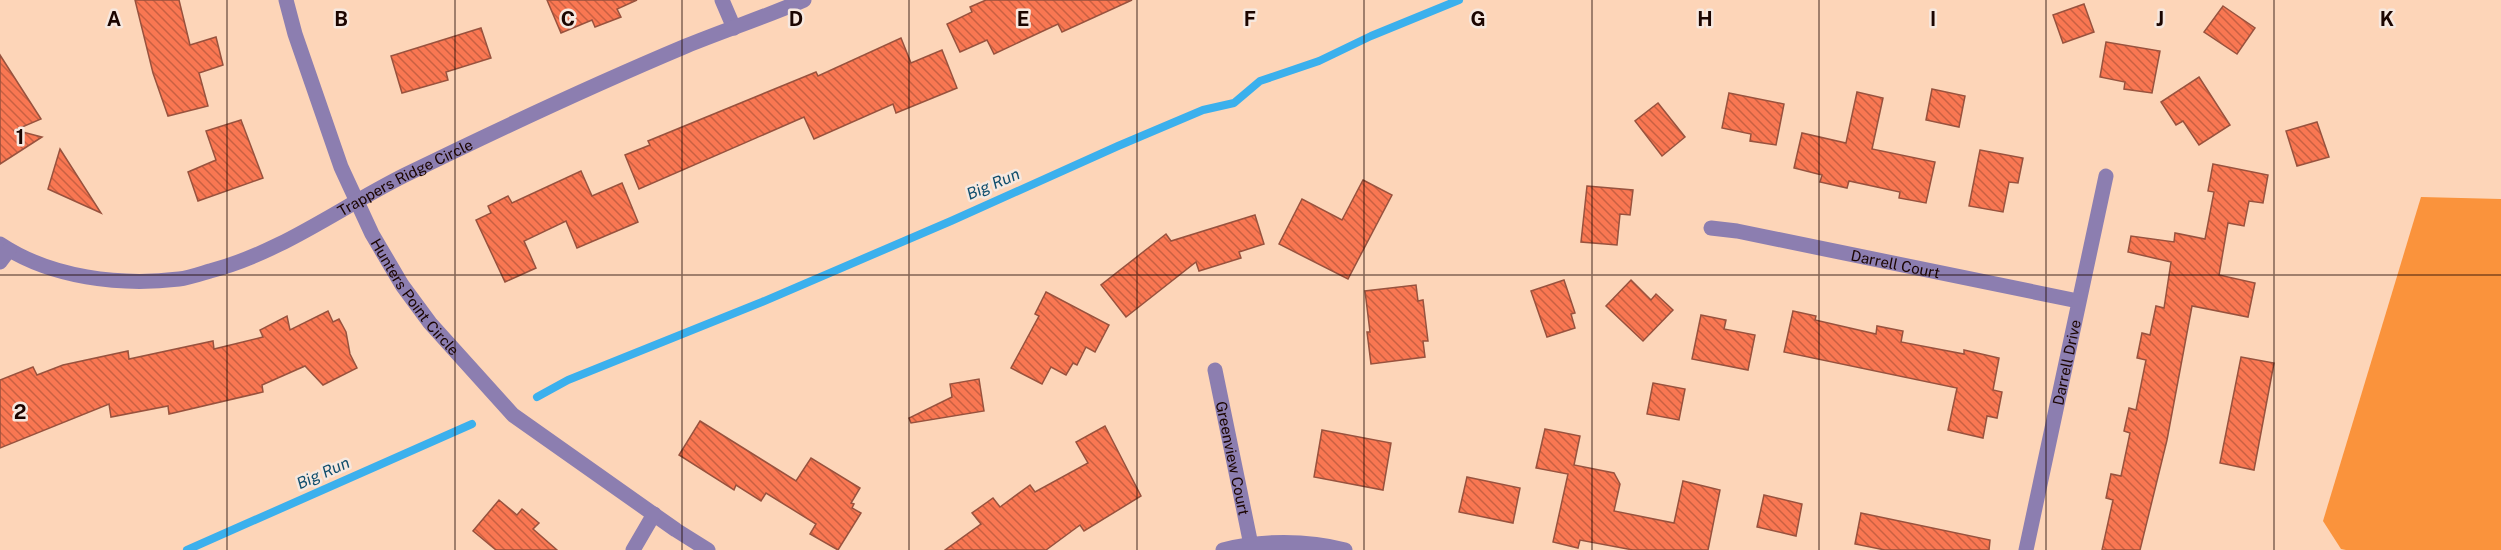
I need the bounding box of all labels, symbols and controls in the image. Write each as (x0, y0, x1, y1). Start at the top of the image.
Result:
text: A (107, 7, 121, 31)
text: B (334, 7, 348, 31)
text: C (561, 7, 575, 31)
text: D (789, 7, 803, 31)
text: E (1017, 7, 1029, 31)
text: F (1244, 7, 1256, 31)
text: G (1470, 7, 1486, 31)
text: H (1697, 7, 1713, 31)
text: I (1930, 7, 1936, 31)
text: J (2156, 7, 2164, 31)
text: K (2380, 7, 2394, 31)
text: 1 (16, 125, 24, 149)
street label: Trappers Ridge Circle (334, 135, 475, 219)
water label: Big Run (964, 164, 1023, 204)
street label: Hunters Point Circle (368, 235, 463, 358)
street label: Darrell Court (1850, 246, 1942, 281)
street label: Darrell Drive (2049, 318, 2084, 407)
text: 2 (14, 400, 26, 424)
street label: Greenview Court (1213, 400, 1253, 517)
water label: Big Run (294, 453, 352, 493)

